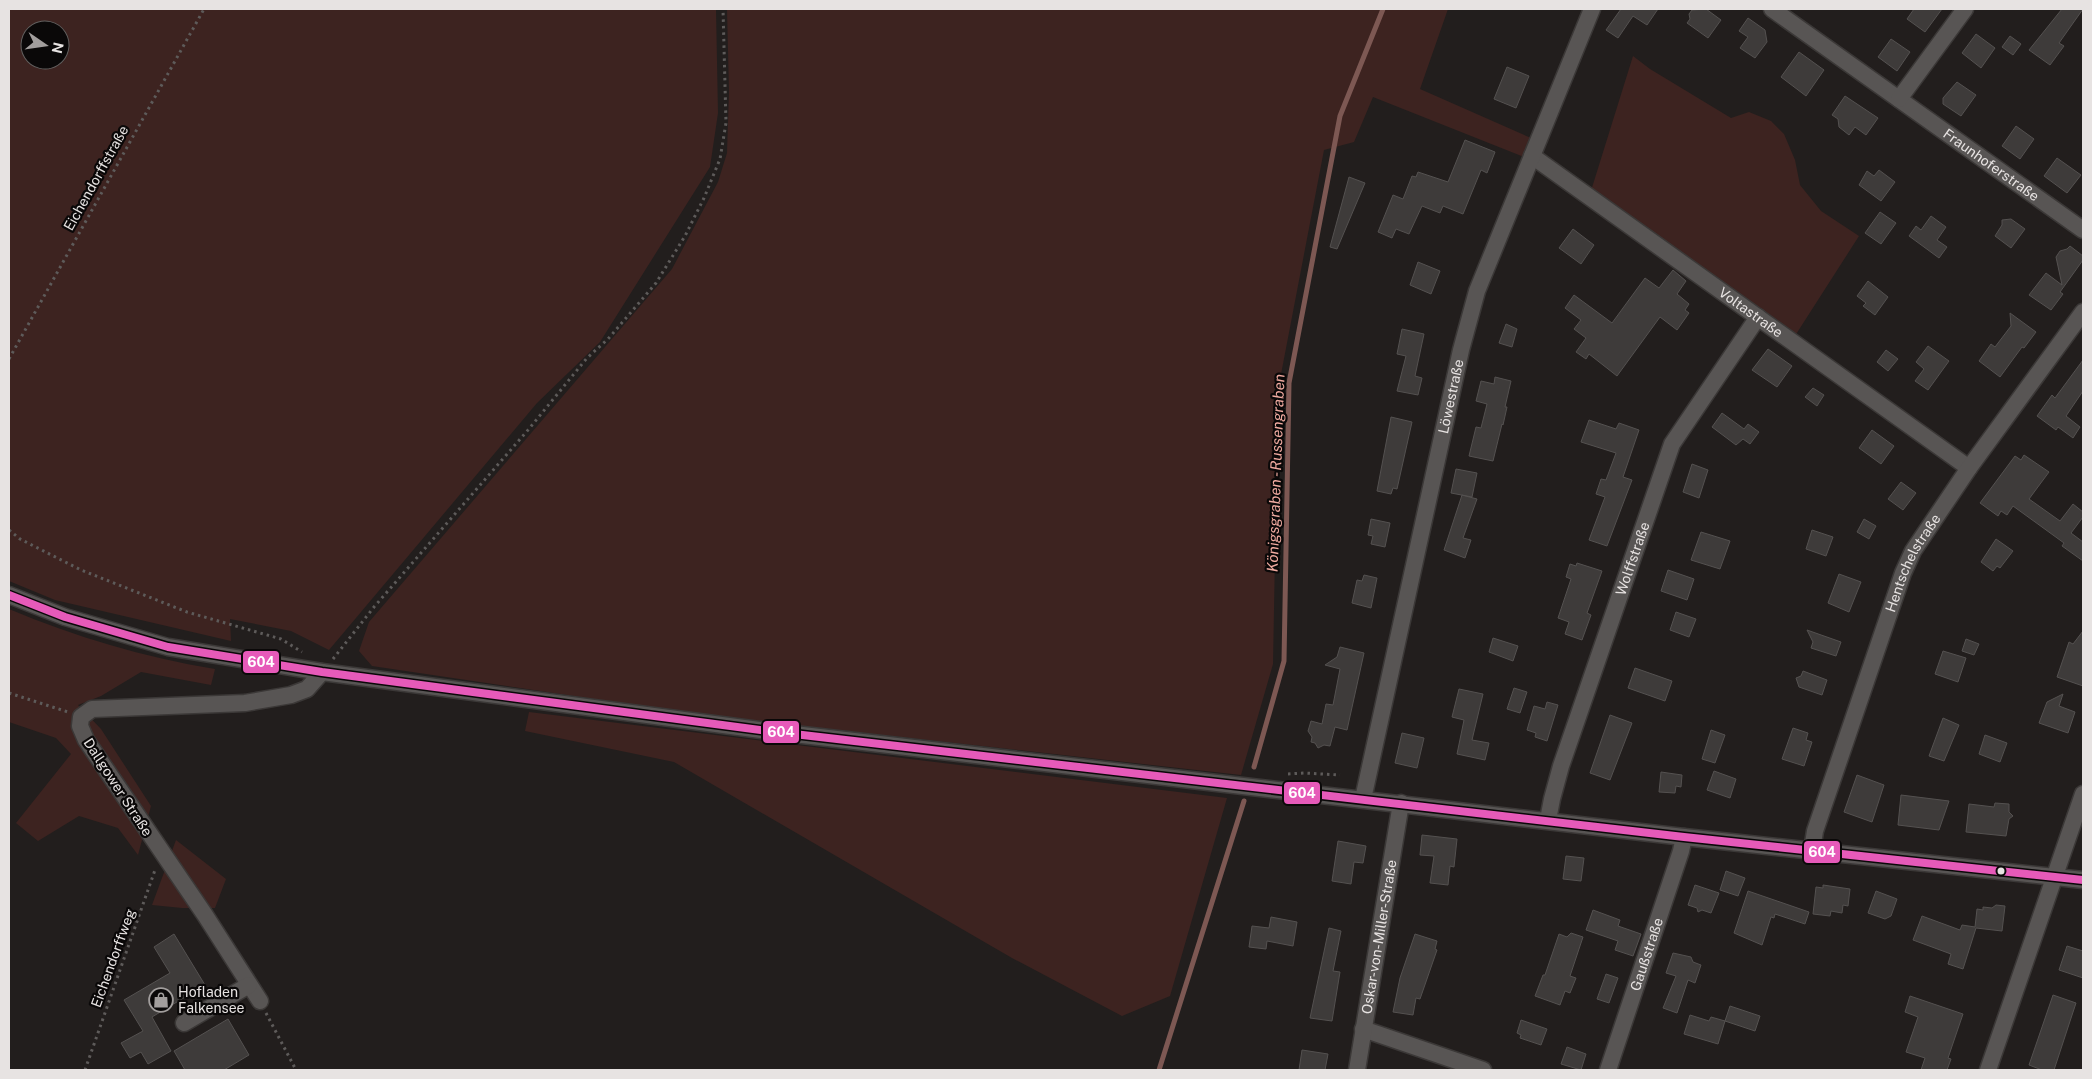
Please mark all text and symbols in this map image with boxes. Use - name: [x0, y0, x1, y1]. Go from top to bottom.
- north arrow: [20, 20, 70, 70]
- text: N: [49, 41, 67, 55]
- street label: Eichendorffstraße: [60, 123, 132, 233]
- street label: Fraunhoferstraße: [1940, 125, 2042, 204]
- street label: Voltastraße: [1716, 284, 1786, 341]
- street label: Löwestraße: [1435, 358, 1467, 435]
- water label: Königsgraben - Russengraben: [1264, 374, 1287, 572]
- street label: Hentschelstraße: [1882, 511, 1944, 614]
- street label: Wolffstraße: [1612, 520, 1653, 597]
- line badge: 604: [242, 650, 280, 674]
- text: 604: [247, 654, 275, 670]
- line badge: 604: [762, 720, 800, 744]
- text: 604: [767, 724, 795, 740]
- street label: Dallgower Straße: [80, 735, 156, 839]
- line badge: 604: [1283, 781, 1321, 805]
- text: 604: [1288, 785, 1316, 801]
- line badge: 604: [1803, 840, 1841, 864]
- text: 604: [1808, 844, 1836, 860]
- street label: Oskar-von-Miller-Straße: [1358, 858, 1400, 1015]
- unlabelled marker: [1996, 866, 2006, 876]
- street label: Eichendorffweg: [88, 906, 138, 1009]
- street label: Gaußstraße: [1627, 916, 1666, 993]
- place label: Hofladen Falkensee: [178, 984, 245, 1016]
- shop icon: Hofladen Falkensee: [148, 987, 174, 1013]

